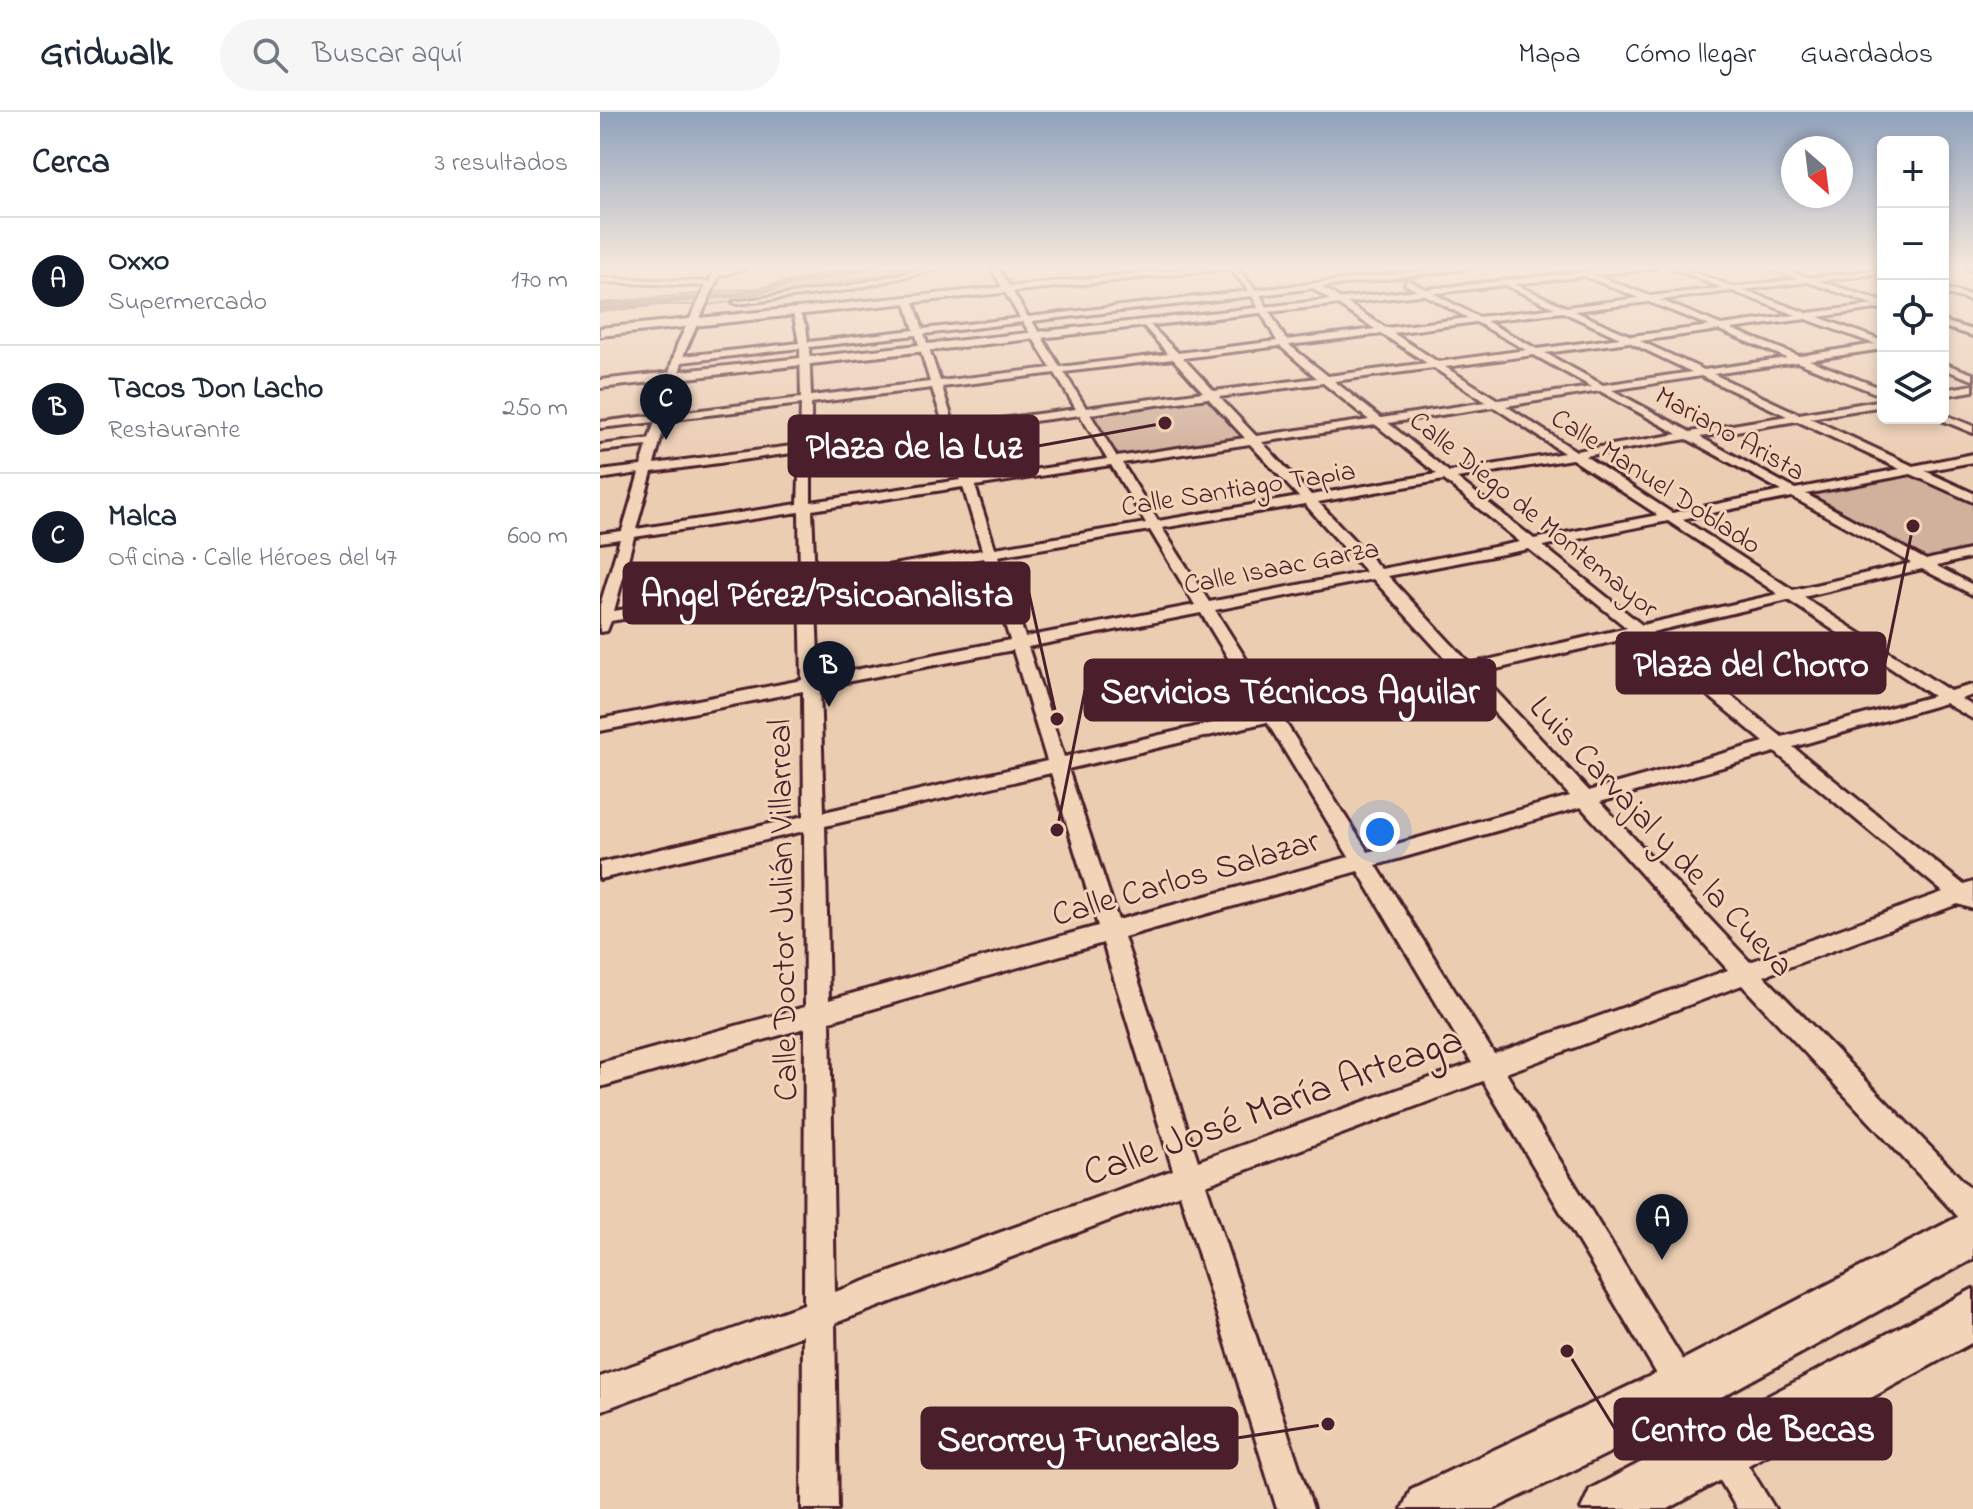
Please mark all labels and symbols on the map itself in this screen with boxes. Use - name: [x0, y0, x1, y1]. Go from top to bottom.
- north arrow: [1781, 136, 1853, 208]
- pin: C: [640, 374, 692, 440]
- street label: Mariano Arista: [1647, 377, 1812, 493]
- street label: Calle Manuel Doblado: [1542, 399, 1769, 567]
- street label: Calle Diego de Montemayor: [1399, 402, 1667, 630]
- callout: Plaza de la Luz: [789, 416, 1038, 476]
- text: Plaza de la Luz: [806, 423, 1023, 476]
- street label: Calle Santiago Tapia: [1118, 452, 1359, 529]
- street label: Calle Isaac Garza: [1180, 529, 1383, 607]
- callout: Angel Pérez/Psicoanalista: [624, 563, 1029, 623]
- text: Angel Pérez/Psicoanalista: [641, 571, 1013, 625]
- callout: Plaza del Chorro: [1617, 633, 1885, 693]
- pin: B: [803, 641, 855, 707]
- text: Plaza del Chorro: [1633, 641, 1869, 694]
- callout: Servicios Técnicos Aguilar: [1085, 660, 1495, 720]
- text: Servicios Técnicos Aguilar: [1101, 668, 1480, 722]
- street label: Luis Carvajal y de la Cueva: [1516, 685, 1804, 990]
- street label: Calle Doctor Julián Villarreal: [757, 718, 813, 1101]
- your location: [1360, 812, 1400, 852]
- street label: Calle Carlos Salazar: [1046, 818, 1326, 942]
- street label: Calle José María Arteaga: [1075, 1012, 1472, 1204]
- pin: A: [1636, 1194, 1688, 1260]
- callout: Centro de Becas: [1615, 1399, 1891, 1459]
- text: Centro de Becas: [1631, 1406, 1875, 1459]
- callout: Serorrey Funerales: [922, 1408, 1237, 1468]
- text: Serorrey Funerales: [938, 1416, 1220, 1469]

